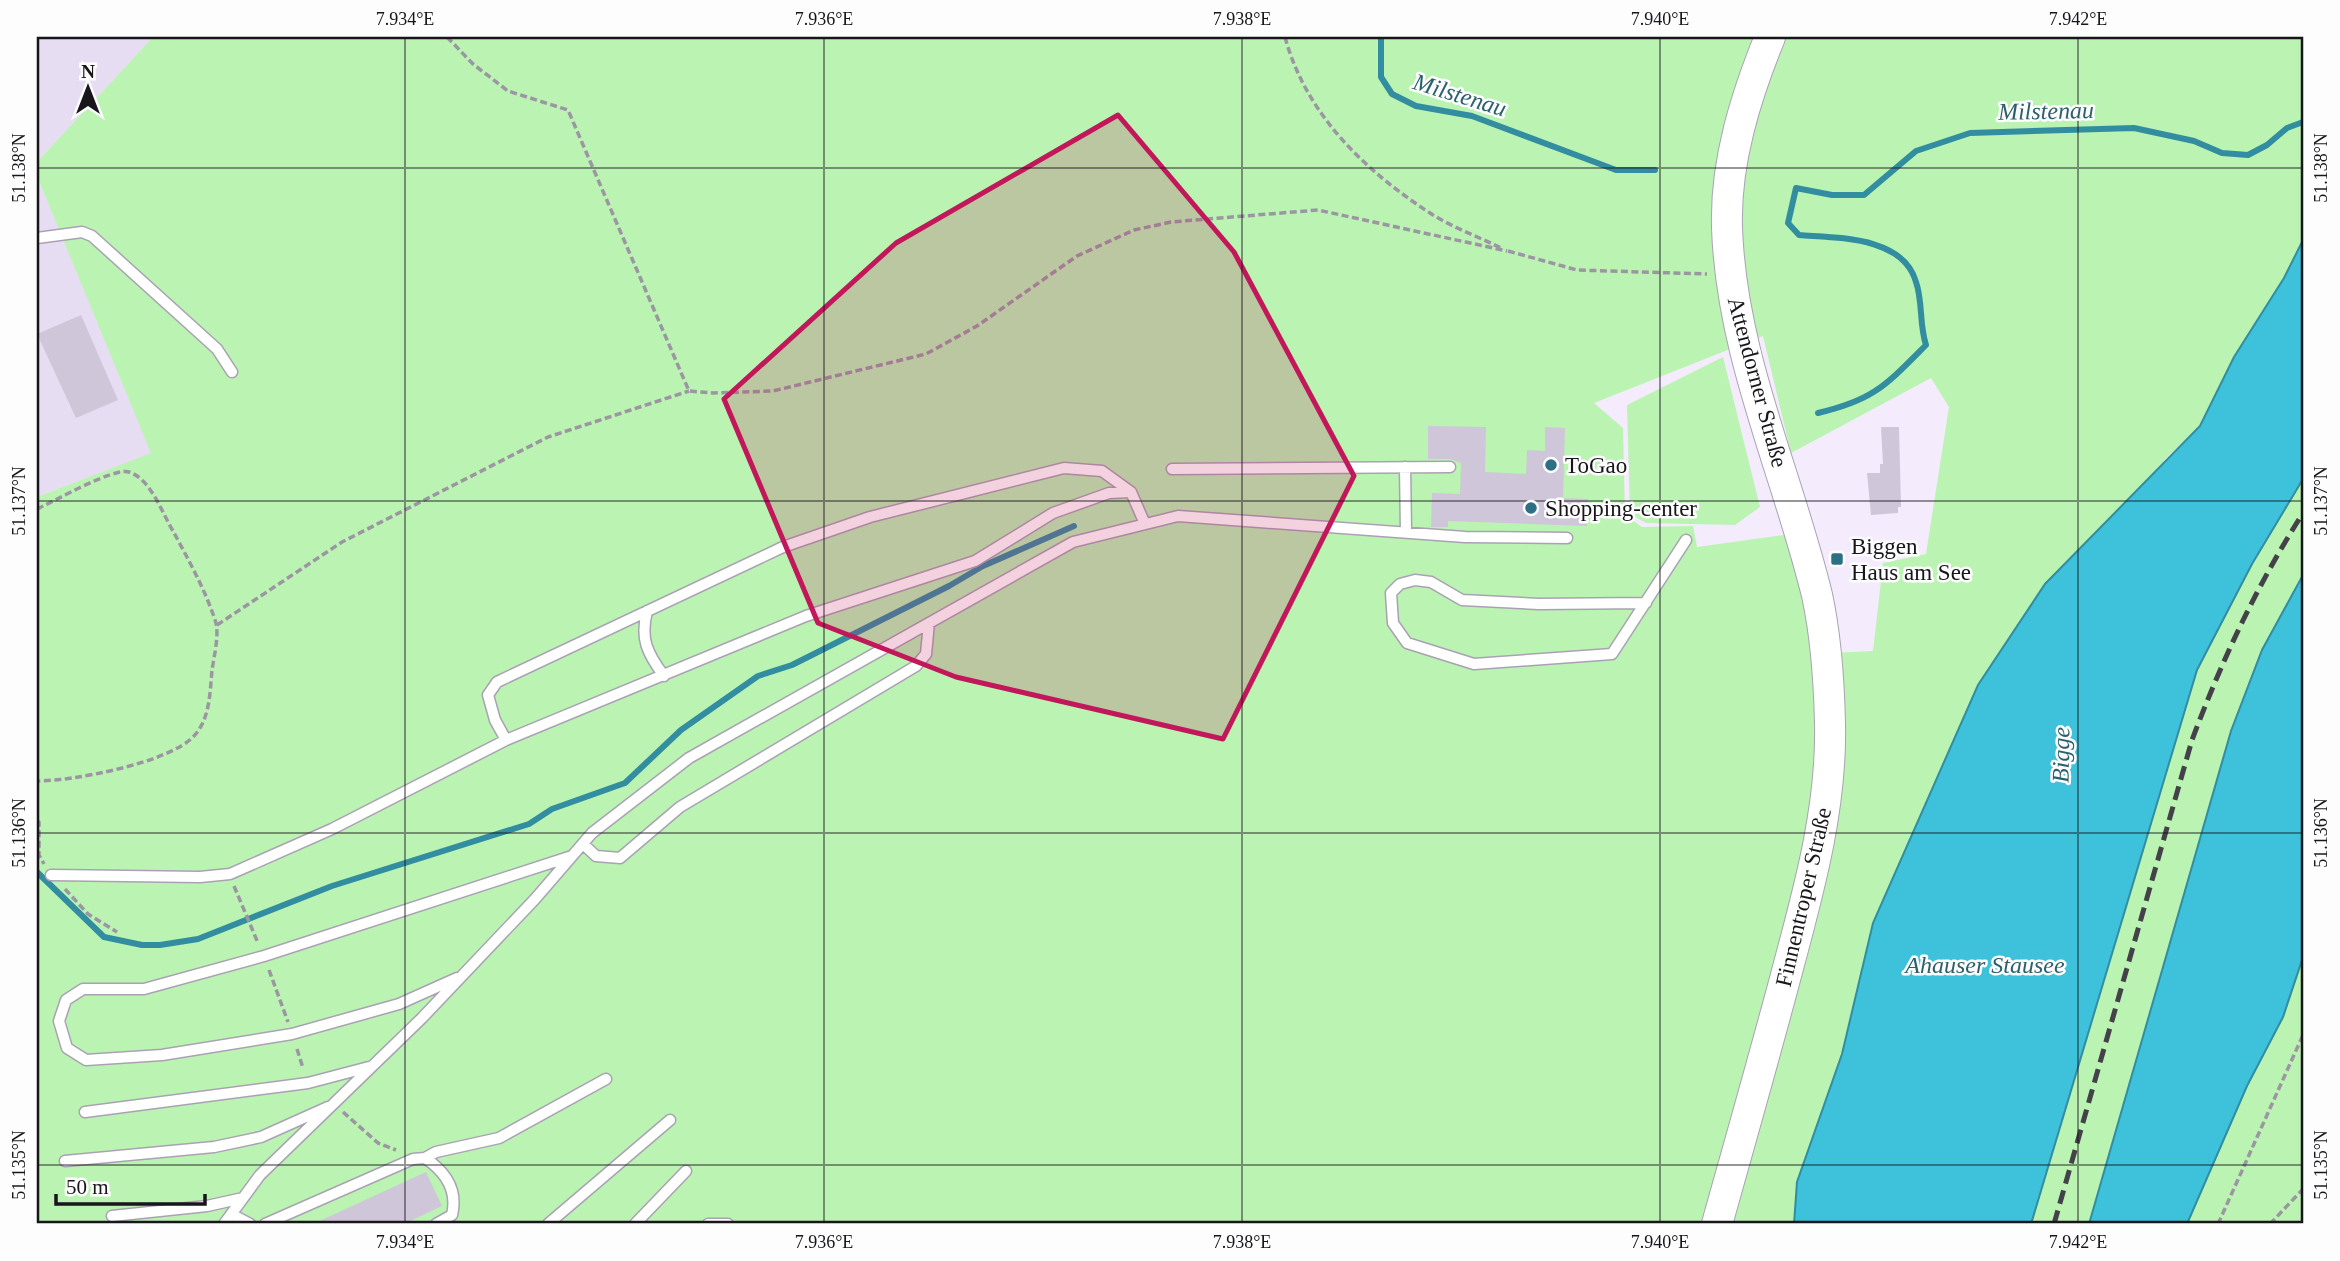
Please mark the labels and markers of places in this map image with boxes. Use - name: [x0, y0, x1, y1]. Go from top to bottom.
- place label: ToGao: [1565, 453, 1627, 478]
- marker: ToGao: [1543, 457, 1559, 473]
- place label: Shopping-center: [1545, 496, 1697, 521]
- marker: Shopping-center: [1523, 500, 1539, 516]
- place label: Biggen Haus am See: [1851, 534, 1971, 585]
- marker: Biggen Haus am See: [1829, 551, 1845, 567]

